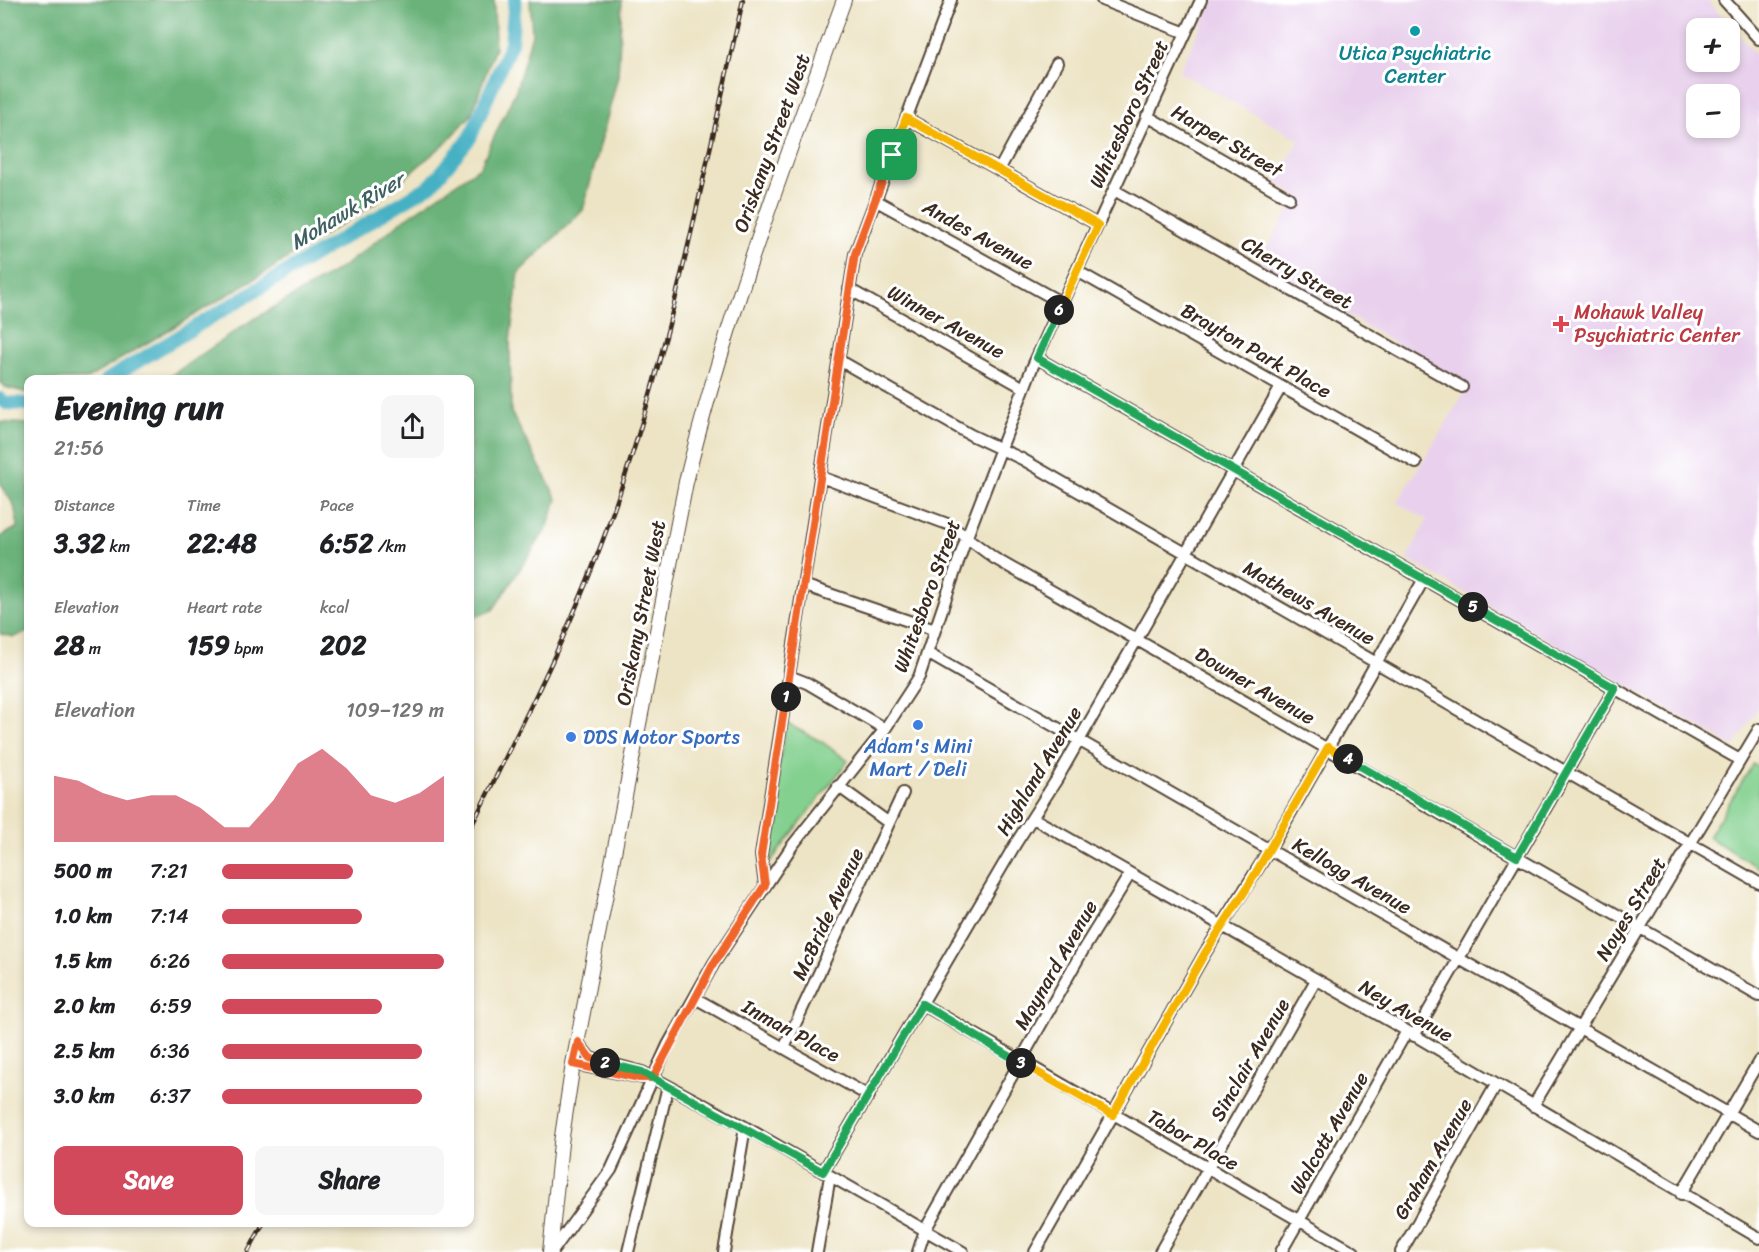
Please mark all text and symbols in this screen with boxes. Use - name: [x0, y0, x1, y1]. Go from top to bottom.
- map controls: [1686, 18, 1740, 138]
- button: +: [1686, 18, 1740, 72]
- marker: Utica Psychiatric Center: [1408, 24, 1422, 38]
- street label: Whitesboro Street: [1079, 34, 1179, 194]
- place label: Utica Psychiatric Center: [1339, 36, 1491, 94]
- street label: Oriskany Street West: [723, 48, 821, 237]
- button: −: [1686, 84, 1740, 138]
- street label: Harper Street: [1165, 95, 1290, 188]
- pin: [866, 129, 917, 180]
- icon: arrive: [875, 138, 908, 171]
- water label: Mohawk River: [282, 159, 415, 260]
- street label: Andes Avenue: [915, 190, 1040, 280]
- street label: Cherry Street: [1235, 227, 1360, 319]
- street label: Winner Avenue: [881, 275, 1011, 369]
- street label: Brayton Park Place: [1174, 293, 1338, 409]
- pin: 6: [1044, 295, 1074, 325]
- text: 6: [1054, 295, 1064, 324]
- place label: Mohawk Valley Psychiatric Center: [1574, 295, 1741, 353]
- marker: Mohawk Valley Psychiatric Center: [1552, 315, 1570, 333]
- text: Evening run: [54, 379, 224, 437]
- button: share: [381, 395, 444, 458]
- text: 21:56: [54, 431, 104, 466]
- text: Distance: [54, 491, 115, 520]
- text: Time: [187, 491, 221, 520]
- text: Pace: [320, 491, 354, 520]
- street label: Whitesboro Street: [883, 514, 971, 677]
- street label: Oriskany Street West: [606, 517, 676, 709]
- text: 3.32: [54, 520, 105, 566]
- text: 22:48: [187, 520, 257, 566]
- text: 6:52: [320, 520, 374, 566]
- text: km: [105, 532, 130, 561]
- text: /km: [374, 532, 406, 561]
- street label: Mathews Avenue: [1236, 551, 1382, 655]
- pin: 5: [1458, 592, 1488, 622]
- text: 5: [1468, 592, 1478, 621]
- text: Elevation: [54, 593, 119, 622]
- text: Heart rate: [187, 593, 262, 622]
- text: kcal: [320, 593, 349, 622]
- text: 28: [54, 622, 85, 668]
- text: 159: [187, 622, 230, 668]
- text: 202: [320, 622, 366, 668]
- text: m: [85, 634, 101, 663]
- text: bpm: [230, 634, 264, 663]
- street label: Downer Avenue: [1188, 637, 1322, 735]
- pin: 1: [771, 682, 801, 712]
- text: 1: [783, 682, 789, 711]
- text: Elevation: [54, 693, 135, 728]
- text: 109–129 m: [346, 693, 444, 728]
- street label: Highland Avenue: [986, 699, 1092, 843]
- marker: Adam's Mini Mart / Deli: [911, 718, 925, 732]
- place label: DDS Motor Sports: [583, 720, 741, 755]
- place label: Adam's Mini Mart / Deli: [863, 729, 973, 787]
- marker: DDS Motor Sports: [564, 730, 578, 744]
- pin: 4: [1333, 744, 1363, 774]
- text: 4: [1343, 744, 1353, 773]
- street label: Kellogg Avenue: [1286, 828, 1418, 924]
- street label: McBride Avenue: [782, 842, 874, 986]
- street label: Noyes Street: [1586, 850, 1676, 968]
- text: 500 m: [54, 854, 112, 889]
- text: 7:21: [150, 854, 188, 889]
- street label: Maynard Avenue: [1004, 893, 1108, 1037]
- text: 1.0 km: [54, 899, 112, 934]
- text: 7:14: [150, 899, 189, 934]
- text: 1.5 km: [54, 944, 112, 979]
- text: 6:26: [150, 944, 190, 979]
- street label: Ney Avenue: [1352, 970, 1460, 1052]
- text: 2.0 km: [54, 989, 115, 1024]
- text: 6:59: [150, 989, 192, 1024]
- street label: Inman Place: [735, 989, 847, 1073]
- street label: Sinclair Avenue: [1200, 991, 1300, 1128]
- text: 2.5 km: [54, 1034, 115, 1069]
- text: 6:36: [150, 1034, 190, 1069]
- pin: 2: [590, 1048, 620, 1078]
- text: 2: [600, 1048, 610, 1077]
- pin: 3: [1006, 1048, 1036, 1078]
- text: 3: [1017, 1048, 1025, 1077]
- street label: Walcott Avenue: [1280, 1065, 1378, 1201]
- text: 3.0 km: [54, 1079, 115, 1114]
- text: 6:37: [150, 1079, 190, 1114]
- street label: Graham Avenue: [1384, 1092, 1482, 1226]
- street label: Tabor Place: [1140, 1099, 1246, 1181]
- button: Save: [54, 1146, 243, 1215]
- button: Share: [255, 1146, 444, 1215]

